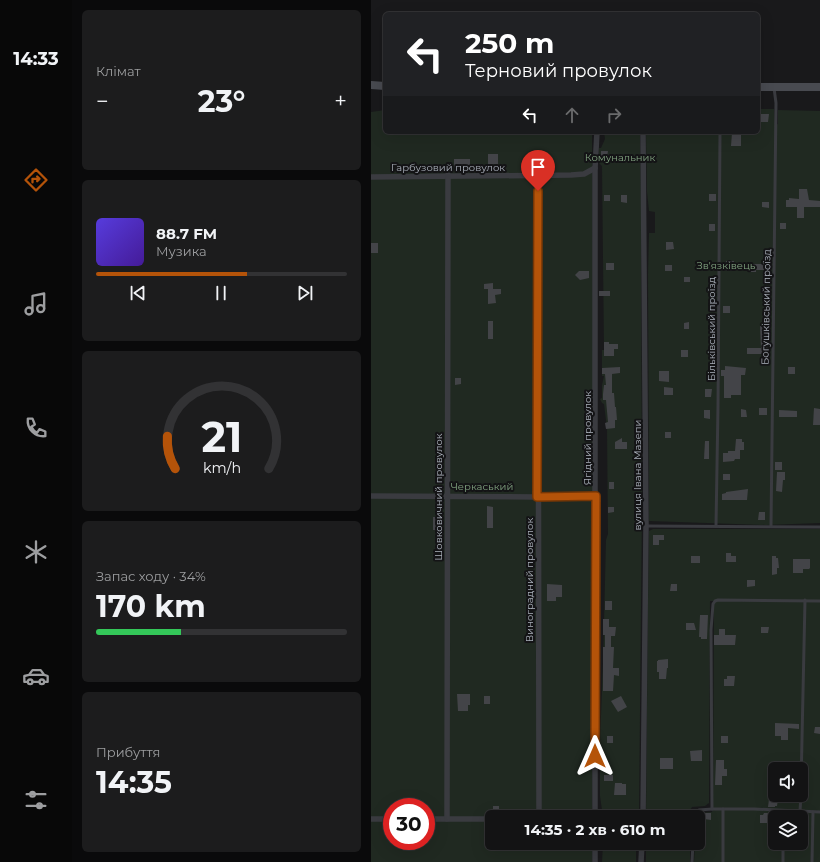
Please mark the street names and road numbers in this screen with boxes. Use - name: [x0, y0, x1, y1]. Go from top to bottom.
- street label: Гарбузовий провулок: [391, 161, 505, 174]
- street label: Богушківський проїзд: [758, 249, 774, 365]
- street label: Більківський проїзд: [705, 276, 718, 381]
- street label: Ягідний провулок: [581, 391, 594, 485]
- street label: вулиця Івана Мазепи: [631, 420, 644, 530]
- street label: Шовковичний провулок: [432, 433, 445, 561]
- street label: Виноградний провулок: [523, 518, 536, 642]

